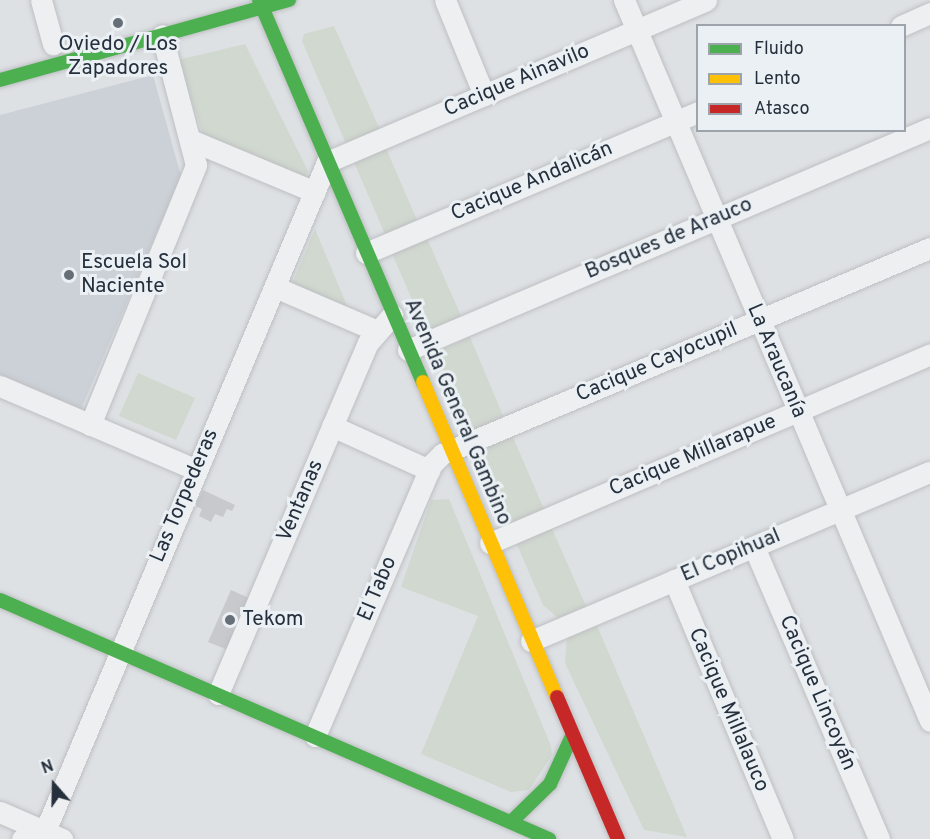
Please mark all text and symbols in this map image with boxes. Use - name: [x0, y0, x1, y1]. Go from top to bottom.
- marker: Oviedo / Los Zapadores: [111, 16, 125, 30]
- legend: [696, 24, 906, 132]
- place label: Oviedo / Los Zapadores: [58, 32, 178, 82]
- text: Fluido: [754, 38, 804, 61]
- street label: Cacique Ainavilo: [440, 39, 594, 123]
- text: Lento: [754, 68, 800, 91]
- text: Atasco: [754, 98, 810, 121]
- street label: Cacique Andalicán: [447, 136, 617, 228]
- street label: Bosques de Arauco: [581, 192, 757, 286]
- place label: Escuela Sol Naciente: [81, 250, 187, 300]
- marker: Escuela Sol Naciente: [62, 268, 76, 282]
- street label: Avenida General Gambino: [398, 295, 516, 529]
- street label: La Araucanía: [741, 300, 811, 422]
- street label: Cacique Cayocupil: [572, 318, 742, 408]
- street label: Cacique Millarapue: [606, 409, 780, 503]
- street label: Las Torpederas: [145, 425, 225, 567]
- street label: Ventanas: [272, 456, 330, 546]
- street label: El Copihual: [677, 524, 785, 588]
- street label: El Tabo: [353, 552, 403, 626]
- place label: Tekom: [242, 607, 304, 633]
- street label: Cacique Lincoyán: [773, 612, 861, 774]
- marker: Tekom: [223, 613, 237, 627]
- street label: Cacique Millalauco: [682, 624, 774, 796]
- north arrow: [24, 755, 84, 815]
- text: N: [39, 757, 57, 779]

